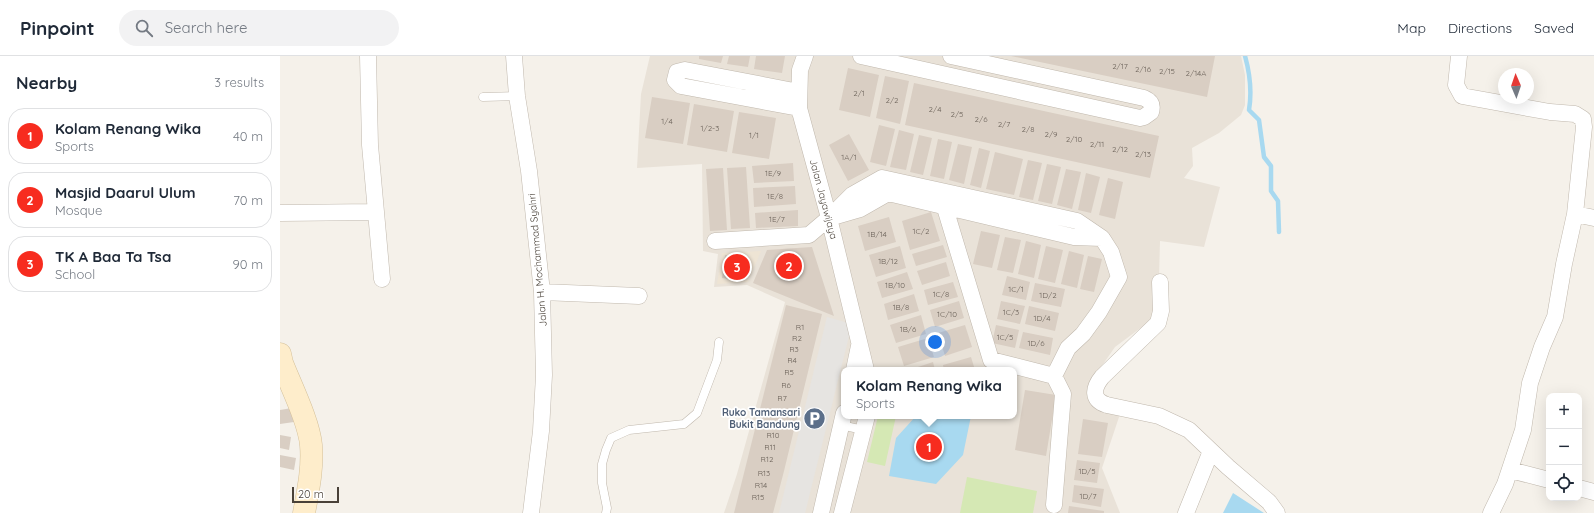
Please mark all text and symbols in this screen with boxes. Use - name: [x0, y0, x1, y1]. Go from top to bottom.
- search box: [119, 10, 399, 46]
- text: Pinpoint: [20, 16, 95, 40]
- icon: search: [133, 17, 155, 39]
- text: Search here: [165, 18, 247, 37]
- text: Map: [1397, 19, 1426, 37]
- text: Directions: [1448, 19, 1512, 37]
- text: Saved: [1534, 19, 1574, 37]
- house number: 2/17: [1112, 61, 1128, 71]
- house number: 2/16: [1135, 64, 1152, 74]
- house number: 2/15: [1159, 66, 1175, 76]
- house number: 2/14A: [1186, 68, 1206, 78]
- north arrow: [1498, 68, 1534, 104]
- text: Nearby: [16, 72, 77, 93]
- text: 3 results: [214, 74, 264, 90]
- house number: 2/1: [853, 88, 865, 98]
- house number: 2/2: [885, 95, 899, 105]
- house number: 2/4: [929, 104, 941, 114]
- house number: 2/5: [951, 109, 963, 119]
- house number: 2/6: [975, 114, 988, 124]
- house number: 1/4: [661, 116, 673, 126]
- text: Kolam Renang Wika: [55, 119, 201, 138]
- house number: 2/7: [998, 119, 1010, 129]
- house number: 1/2-3: [701, 123, 719, 133]
- house number: 2/8: [1022, 124, 1034, 134]
- text: 1: [27, 128, 33, 144]
- text: 40 m: [233, 128, 263, 144]
- house number: 2/9: [1044, 129, 1058, 139]
- house number: 1/1: [749, 130, 759, 140]
- house number: 2/10: [1066, 134, 1082, 144]
- text: Sports: [55, 138, 94, 154]
- house number: 2/11: [1090, 139, 1104, 149]
- house number: 2/12: [1112, 144, 1129, 154]
- house number: 2/13: [1135, 149, 1151, 159]
- house number: 1A/1: [841, 152, 857, 162]
- street label: Jalan Jayawijaya: [807, 158, 840, 241]
- house number: 1E/9: [765, 168, 782, 178]
- text: Masjid Daarul Ulum: [55, 183, 196, 202]
- house number: 1E/8: [767, 191, 783, 201]
- text: 2: [26, 192, 34, 208]
- text: 70 m: [233, 192, 263, 208]
- street label: Jalan H. Mochammad Syahri: [525, 193, 550, 327]
- text: Mosque: [55, 202, 102, 218]
- house number: 1E/7: [769, 214, 785, 224]
- house number: 1C/2: [913, 226, 930, 236]
- house number: 1B/14: [867, 229, 887, 239]
- text: TK A Baa Ta Tsa: [55, 247, 171, 266]
- pin: 2: [776, 251, 802, 281]
- pin: 3: [724, 252, 750, 282]
- text: 3: [27, 256, 33, 272]
- text: 90 m: [233, 256, 263, 272]
- house number: 1B/12: [878, 256, 898, 266]
- text: School: [55, 266, 95, 282]
- house number: 1B/10: [885, 280, 905, 290]
- house number: 1C/1: [1008, 284, 1024, 294]
- house number: 1C/8: [933, 289, 949, 299]
- house number: 1D/2: [1039, 290, 1057, 300]
- house number: 1B/8: [893, 302, 909, 312]
- house number: 1C/3: [1003, 307, 1019, 317]
- house number: 1C/10: [937, 309, 957, 319]
- house number: 1D/4: [1033, 313, 1051, 323]
- house number: R1: [796, 322, 804, 332]
- house number: 1B/6: [900, 324, 917, 334]
- your location: [925, 332, 945, 352]
- house number: 1C/5: [997, 332, 1013, 342]
- house number: R2: [792, 333, 802, 343]
- house number: 1D/6: [1027, 338, 1045, 348]
- house number: R3: [789, 344, 799, 354]
- house number: R4: [787, 355, 797, 365]
- house number: R5: [784, 367, 794, 377]
- popup: [841, 367, 1017, 419]
- text: Kolam Renang Wika: [856, 376, 1002, 395]
- house number: R6: [781, 380, 792, 390]
- house number: R7: [777, 393, 787, 403]
- map controls: [1546, 393, 1582, 501]
- button: +: [1546, 393, 1582, 429]
- text: Sports: [856, 395, 895, 411]
- parking icon: Ruko Tamansari Bukit Bandung: [802, 405, 828, 431]
- place label: Ruko Tamansari Bukit Bandung: [722, 406, 800, 431]
- button: −: [1546, 429, 1582, 465]
- house number: R10: [766, 430, 780, 440]
- pin: 1: [916, 432, 942, 462]
- house number: R11: [764, 442, 776, 452]
- house number: R12: [761, 454, 774, 464]
- button: locate: [1546, 465, 1582, 501]
- house number: 1D/5: [1078, 466, 1096, 476]
- house number: R13: [758, 468, 770, 478]
- house number: R14: [755, 480, 767, 490]
- scale bar: [292, 485, 339, 504]
- text: 20 m: [298, 487, 324, 501]
- house number: 1D/7: [1080, 491, 1097, 501]
- house number: R15: [752, 492, 764, 502]

